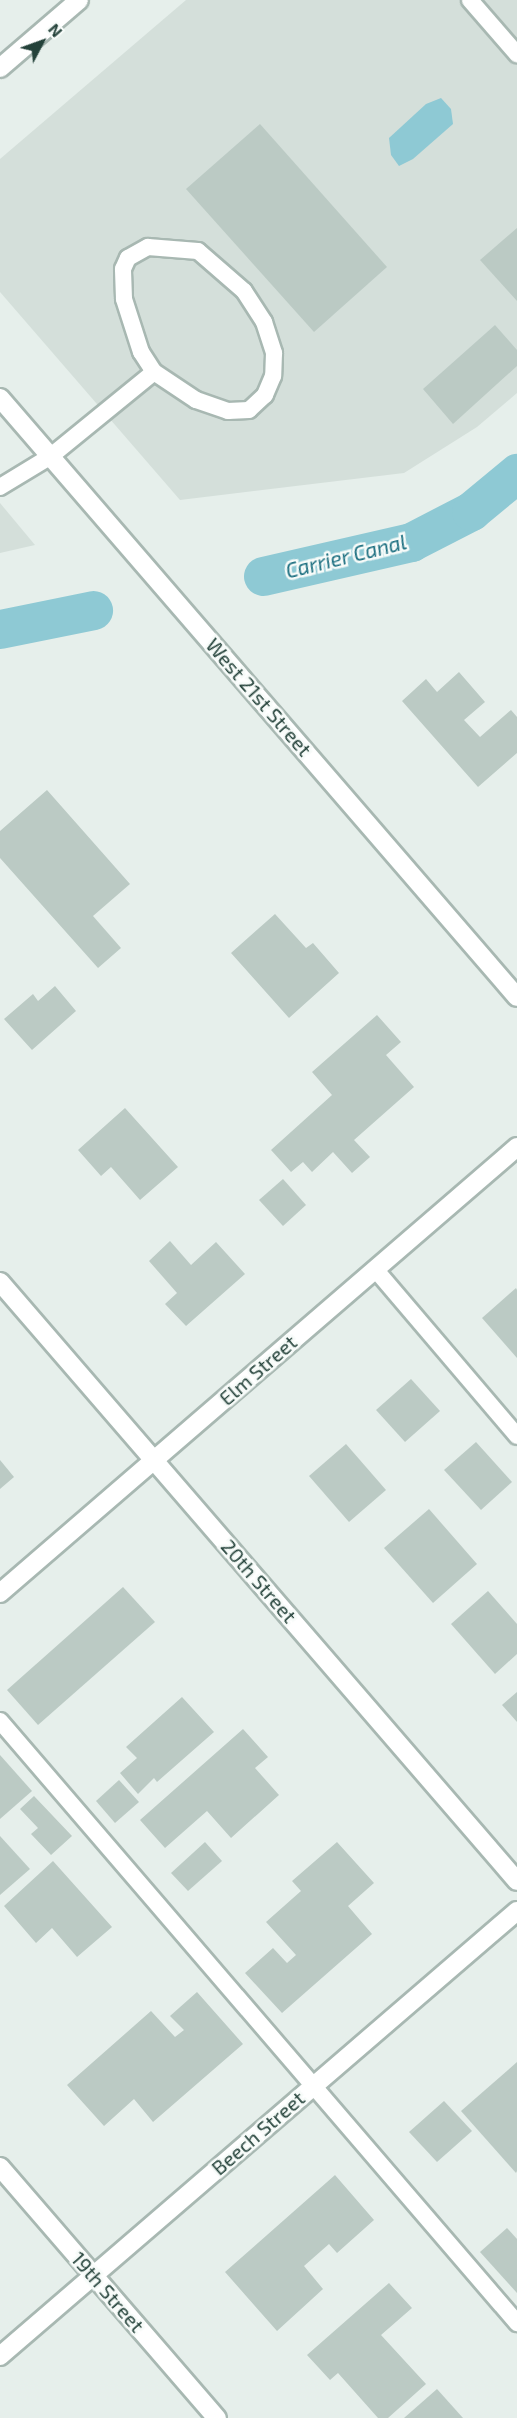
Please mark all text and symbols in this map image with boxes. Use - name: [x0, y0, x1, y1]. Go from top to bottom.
- north arrow: [12, 12, 72, 72]
- text: N: [45, 19, 67, 40]
- water label: Carrier Canal: [283, 529, 409, 583]
- street label: West 21st Street: [201, 633, 317, 761]
- street label: Elm Street: [214, 1330, 302, 1410]
- street label: 20th Street: [216, 1534, 302, 1628]
- street label: Beech Street: [207, 2086, 309, 2180]
- street label: 19th Street: [67, 2247, 149, 2337]

